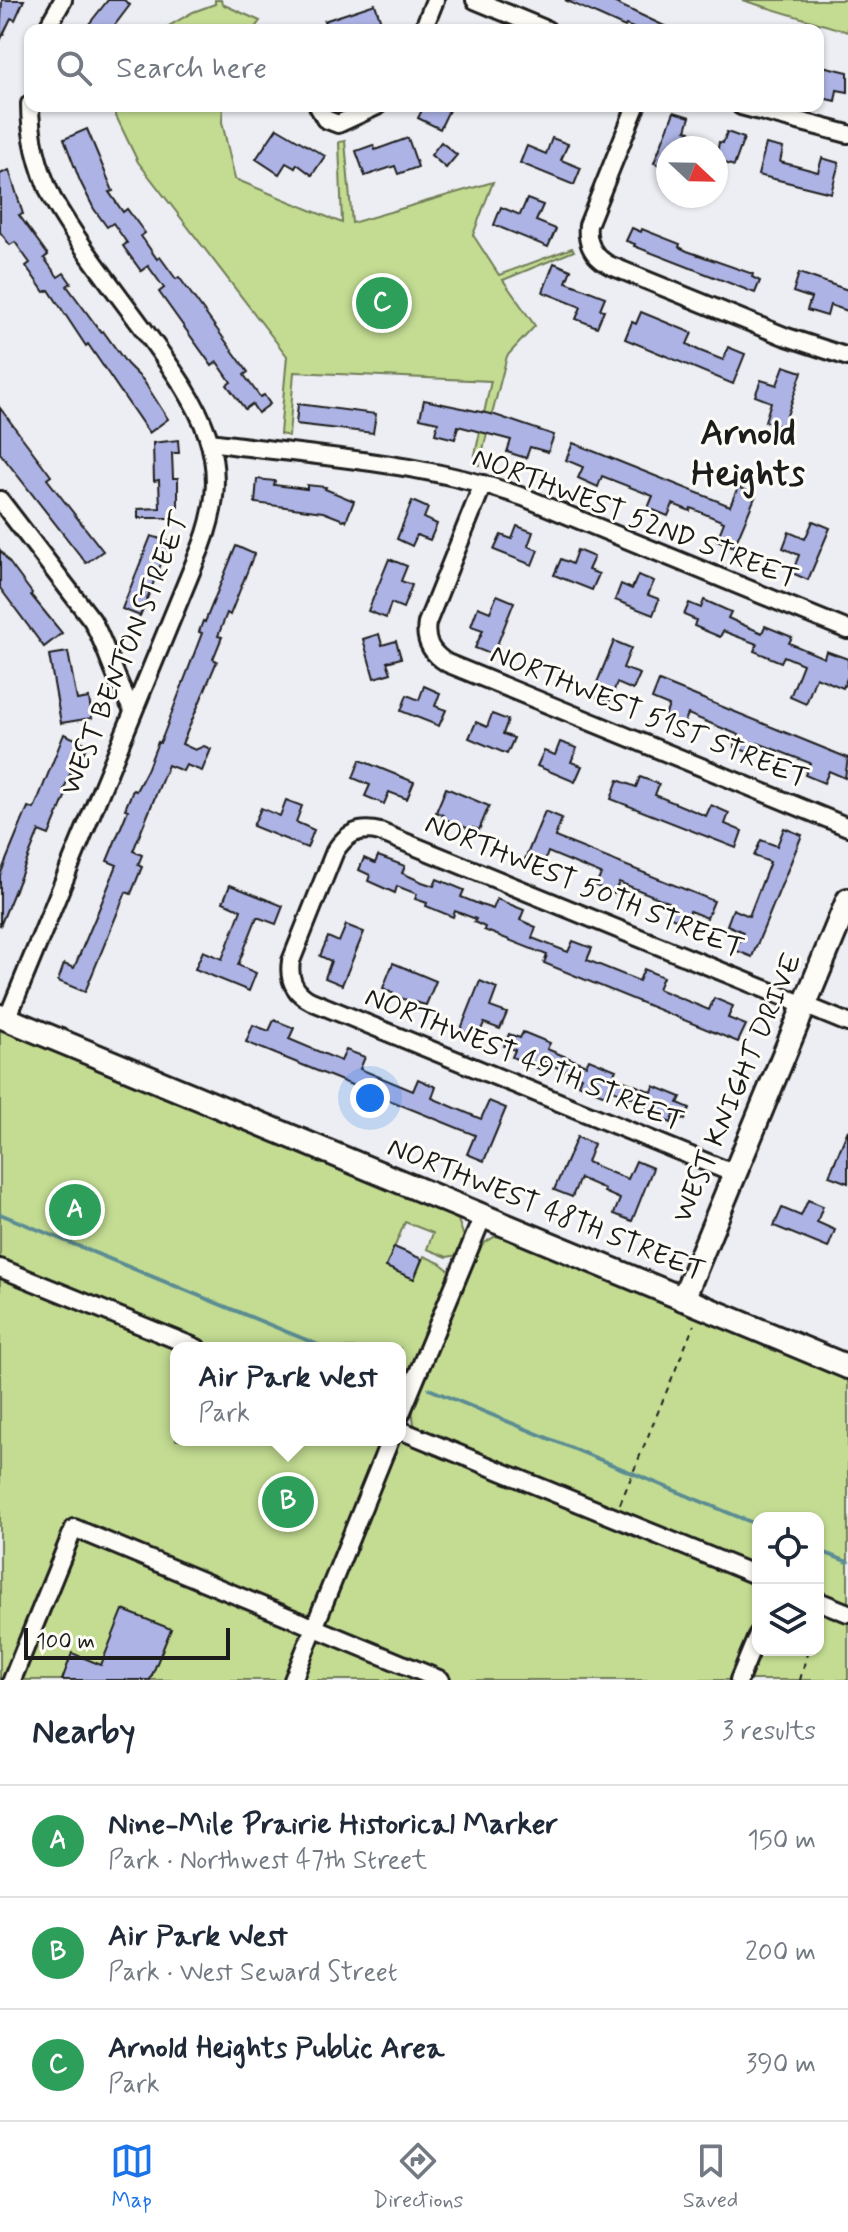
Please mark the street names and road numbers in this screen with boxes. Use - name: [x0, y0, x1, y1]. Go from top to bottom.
- street label: NORTHWEST 52ND STREET: [467, 440, 803, 598]
- street label: WEST BENTON STREET: [52, 506, 200, 801]
- street label: NORTHWEST 51ST STREET: [484, 636, 814, 798]
- street label: NORTHWEST 50TH STREET: [419, 806, 749, 968]
- street label: WEST KNIGHT DRIVE: [664, 948, 812, 1228]
- street label: NORTHWEST 49TH STREET: [359, 979, 689, 1141]
- street label: NORTHWEST 48TH STREET: [382, 1129, 710, 1291]

